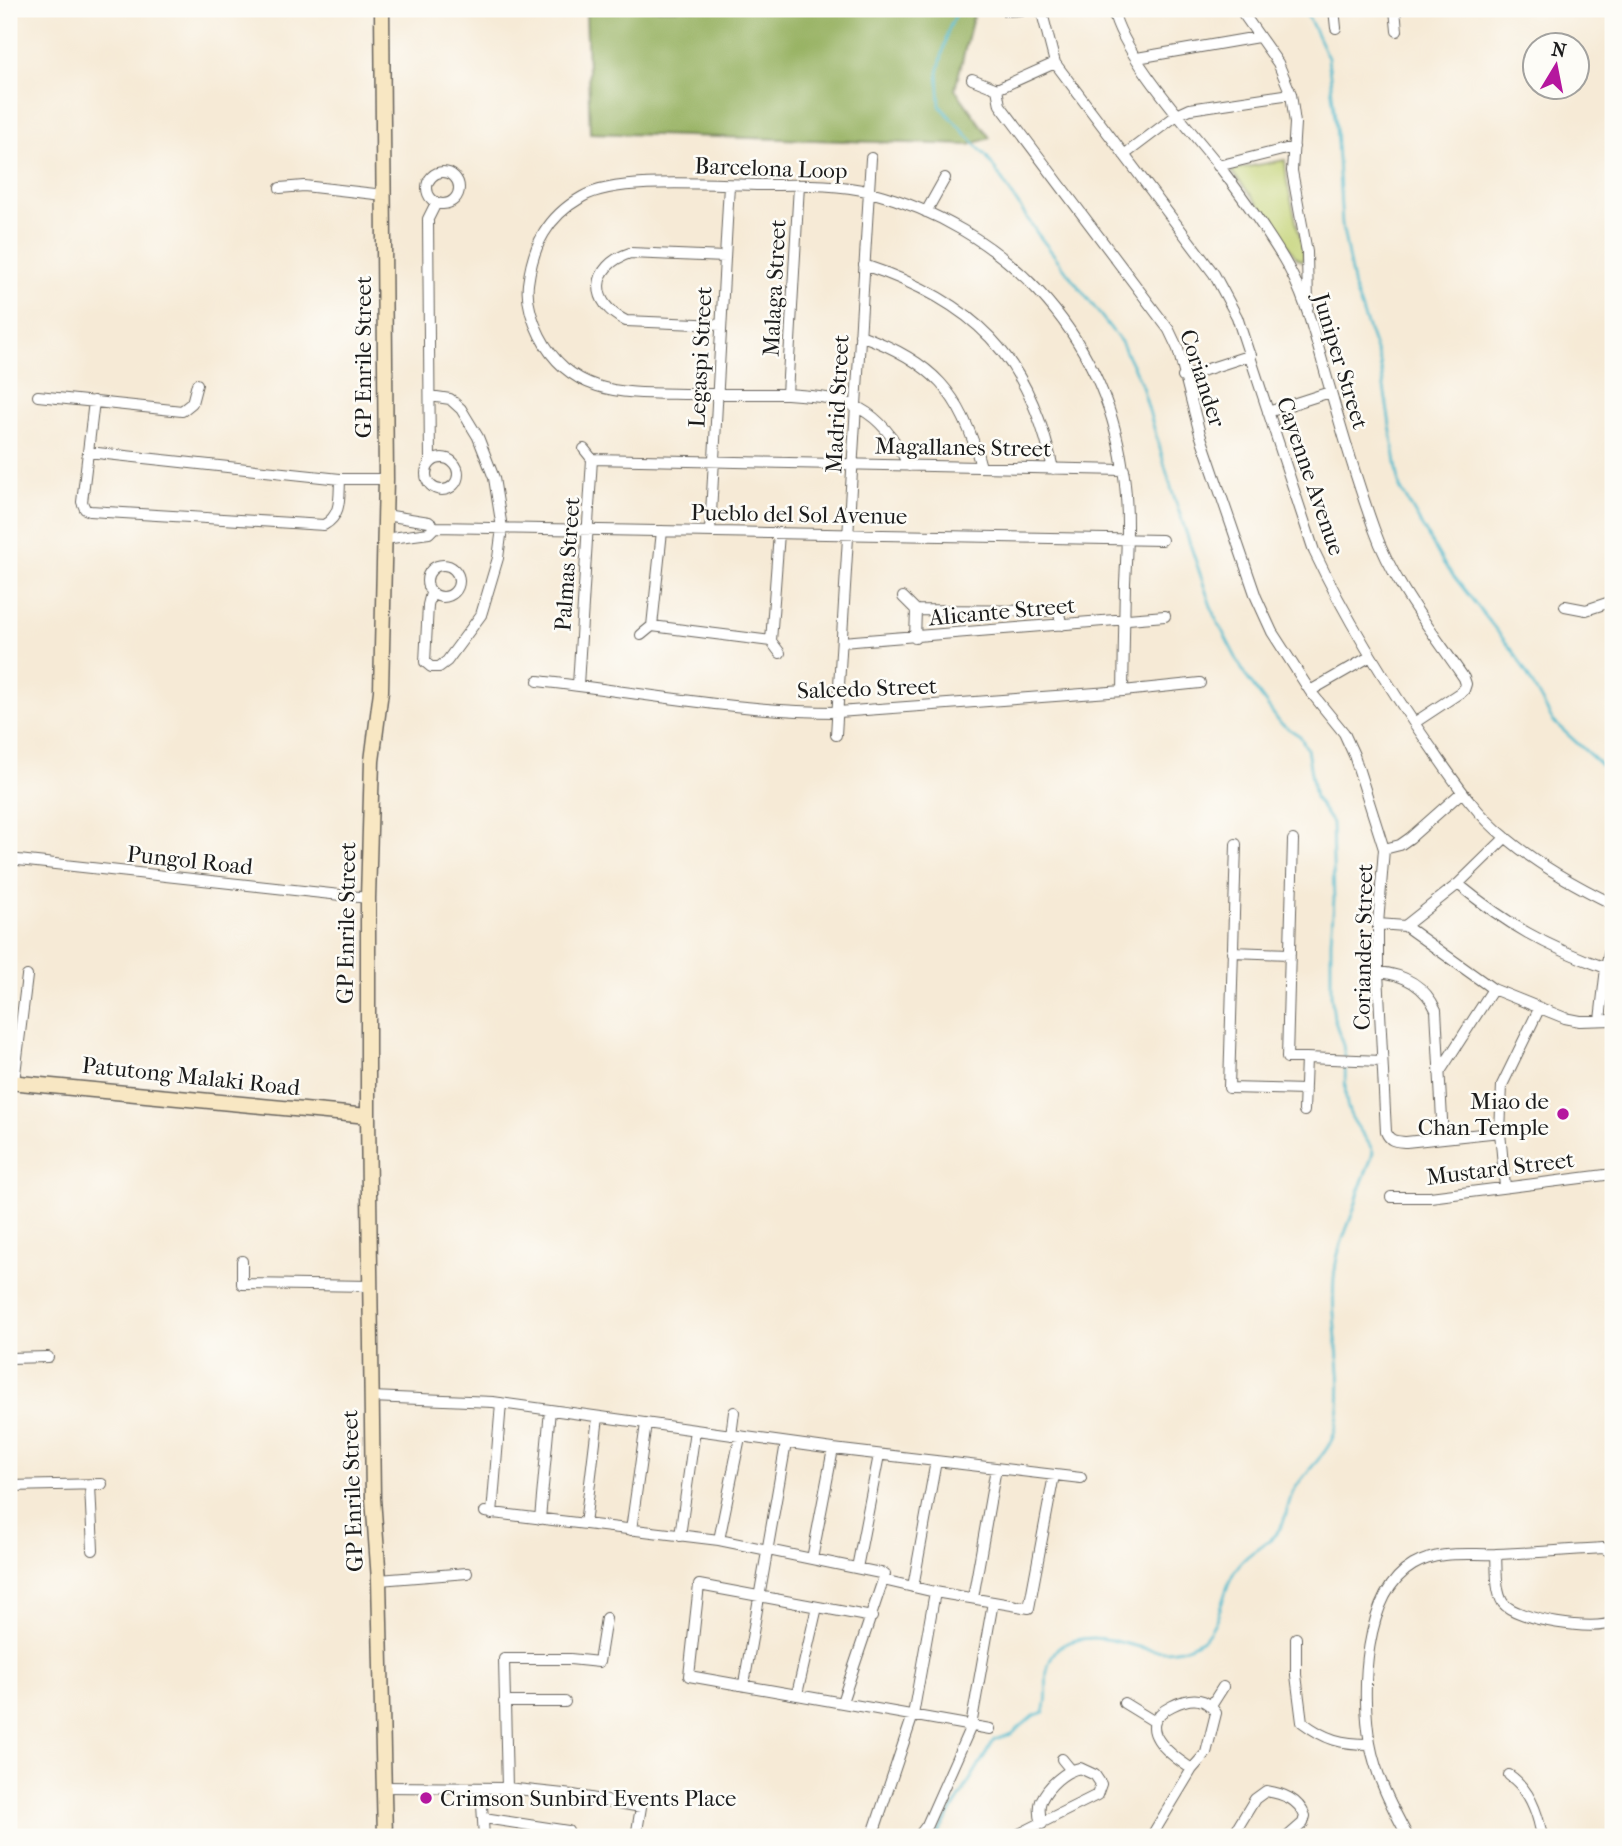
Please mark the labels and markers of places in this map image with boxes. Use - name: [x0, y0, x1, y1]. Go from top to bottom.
- place label: Miao de Chan Temple: [1418, 1088, 1549, 1141]
- marker: Miao de Chan Temple: [1555, 1106, 1571, 1122]
- place label: Crimson Sunbird Events Place: [440, 1785, 736, 1812]
- marker: Crimson Sunbird Events Place: [418, 1790, 434, 1806]

